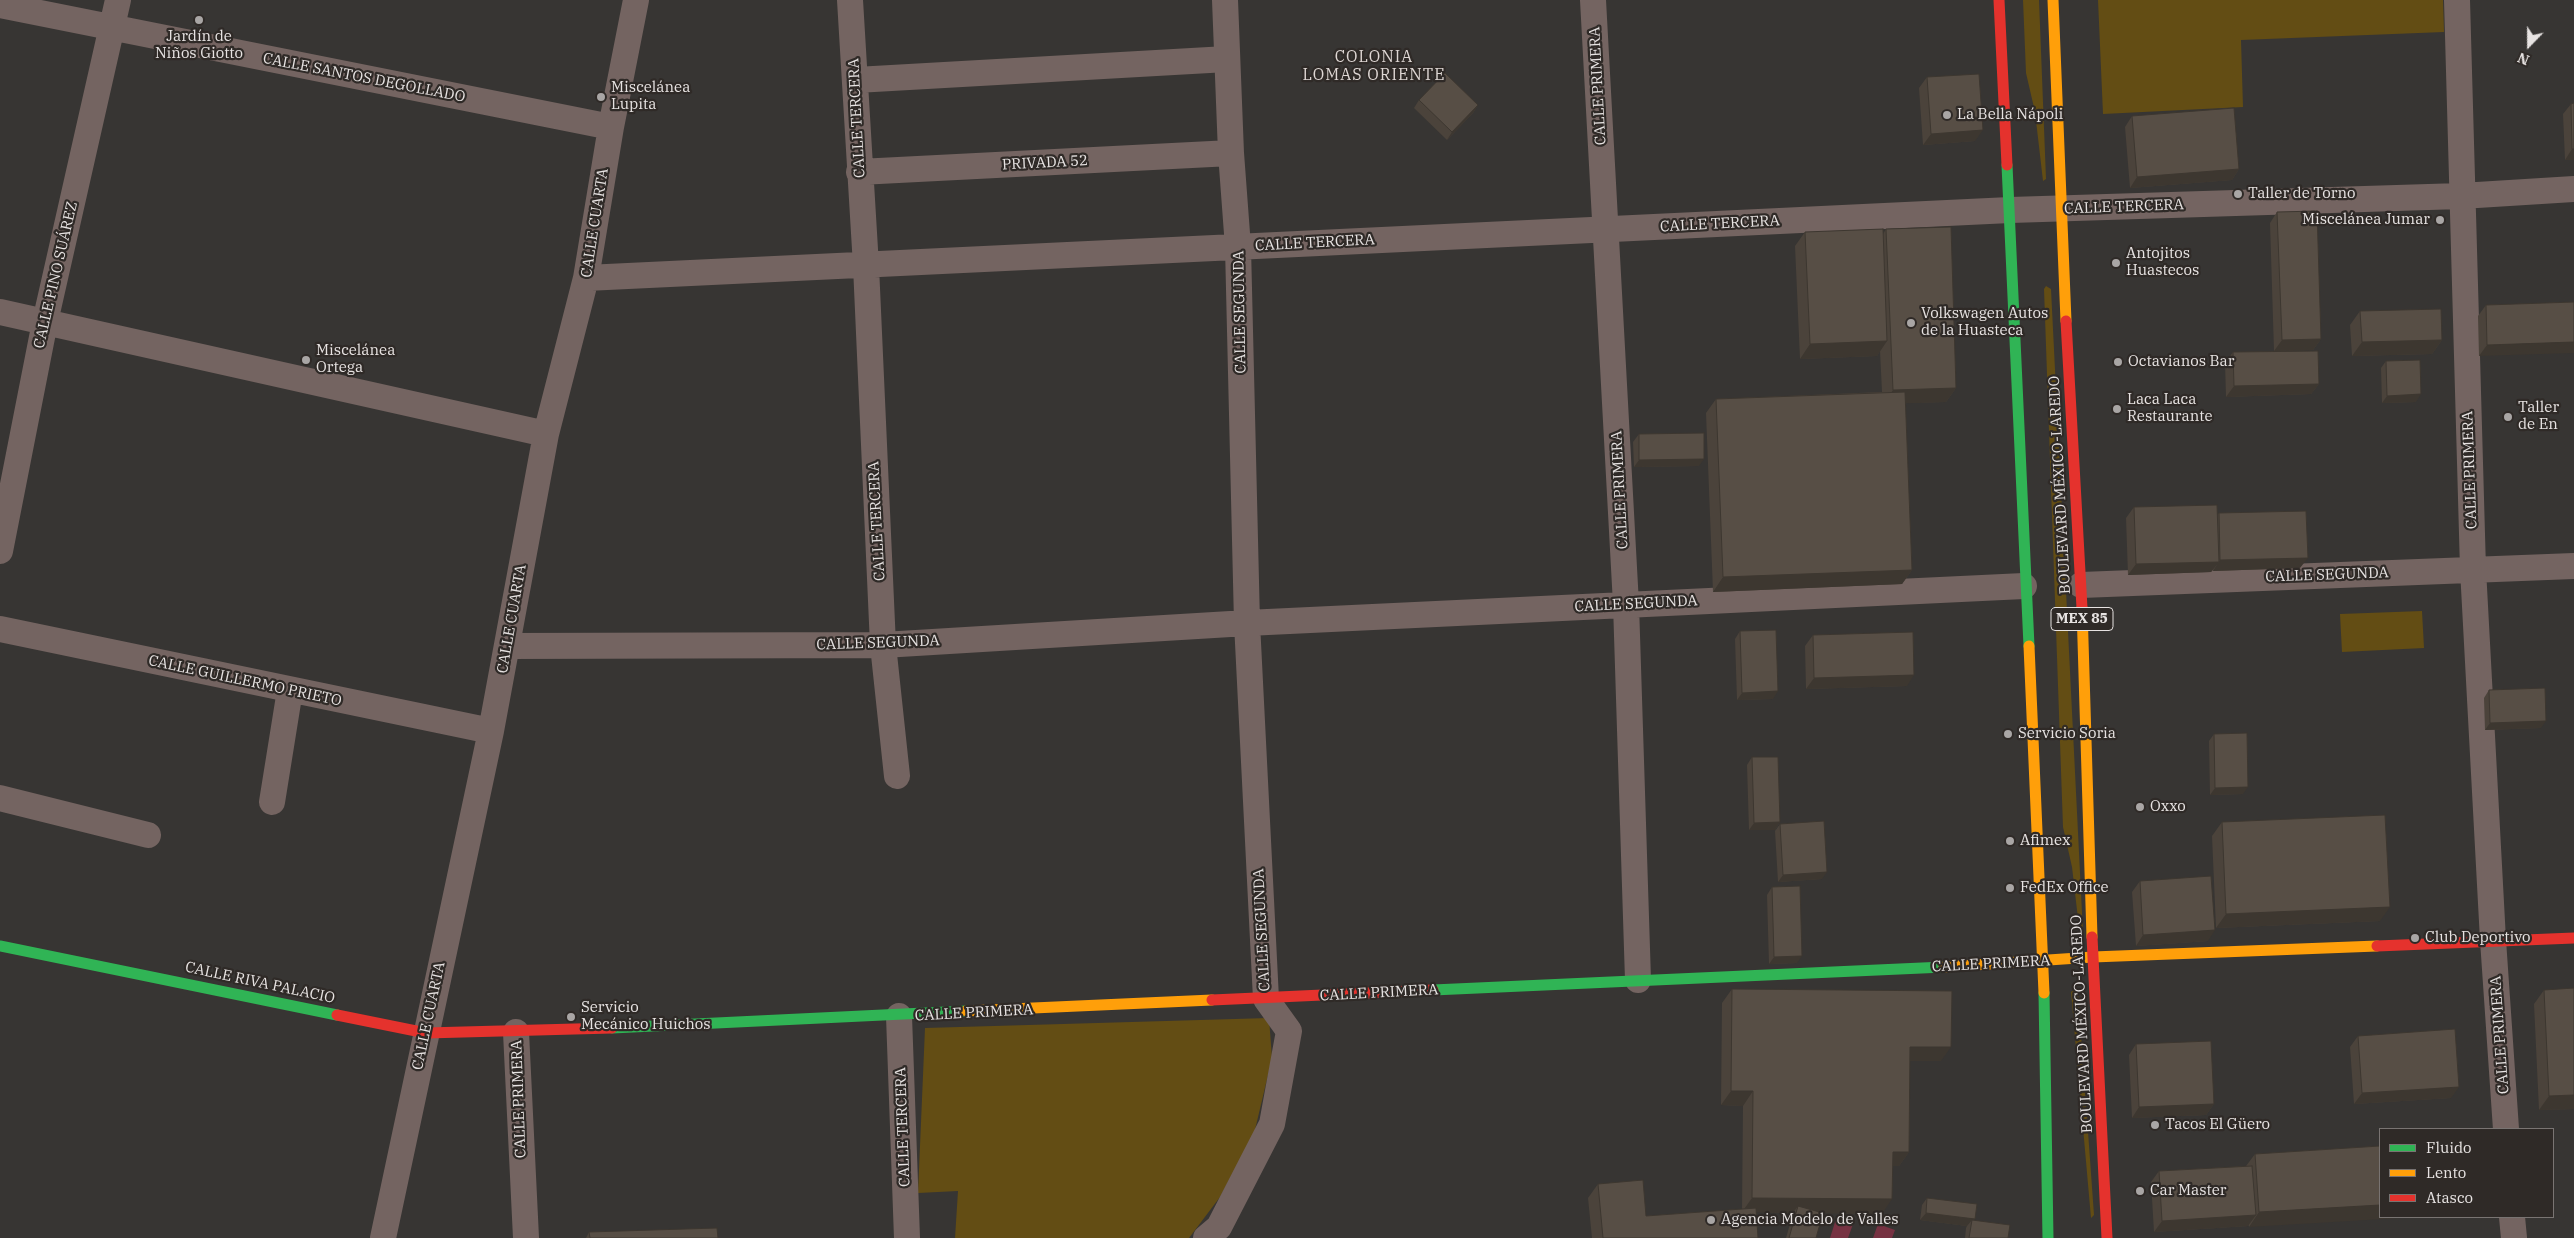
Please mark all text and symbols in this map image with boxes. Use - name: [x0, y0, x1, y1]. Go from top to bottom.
- marker: Jardín de Niños Giotto: [193, 14, 205, 26]
- north arrow: [2504, 20, 2554, 70]
- street label: CALLE PRIMERA: [1586, 26, 1610, 146]
- place label: Jardín de Niños Giotto: [155, 28, 243, 63]
- district label: COLONIA LOMAS ORIENTE: [1301, 47, 1447, 85]
- text: N: [2515, 48, 2532, 69]
- street label: CALLE SANTOS DEGOLLADO: [261, 50, 467, 106]
- street label: CALLE TERCERA: [845, 58, 869, 178]
- place label: Miscelánea Lupita: [611, 79, 690, 114]
- marker: Miscelánea Lupita: [595, 91, 607, 103]
- place label: La Bella Nápoli: [1957, 106, 2063, 124]
- marker: La Bella Nápoli: [1941, 109, 1953, 121]
- street label: PRIVADA 52: [1002, 152, 1088, 174]
- street label: CALLE CUARTA: [577, 167, 613, 279]
- place label: Taller de Torno: [2248, 185, 2355, 203]
- marker: Taller de Torno: [2232, 188, 2244, 200]
- street label: CALLE TERCERA: [2064, 196, 2184, 218]
- street label: CALLE PINO SUÁREZ: [30, 200, 82, 350]
- place label: Miscelánea Jumar: [2302, 211, 2430, 229]
- street label: CALLE TERCERA: [1660, 212, 1780, 236]
- marker: Miscelánea Jumar: [2434, 214, 2446, 226]
- street label: CALLE TERCERA: [1255, 231, 1375, 255]
- place label: Antojitos Huastecos: [2126, 245, 2199, 280]
- street label: CALLE SEGUNDA: [1230, 250, 1250, 374]
- marker: Antojitos Huastecos: [2110, 257, 2122, 269]
- place label: Volkswagen Autos de la Huasteca: [1921, 305, 2048, 340]
- marker: Volkswagen Autos de la Huasteca: [1905, 317, 1917, 329]
- place label: Miscelánea Ortega: [316, 342, 395, 377]
- place label: Octavianos Bar: [2128, 353, 2234, 371]
- marker: Miscelánea Ortega: [300, 354, 312, 366]
- marker: Octavianos Bar: [2112, 356, 2124, 368]
- street label: BOULEVARD MÉXICO-LAREDO: [2045, 375, 2075, 595]
- place label: Laca Laca Restaurante: [2127, 391, 2213, 426]
- place label: Taller de En: [2518, 399, 2559, 434]
- marker: Laca Laca Restaurante: [2111, 403, 2123, 415]
- street label: CALLE PRIMERA: [2459, 410, 2481, 530]
- marker: Taller de En: [2502, 411, 2514, 423]
- street label: CALLE PRIMERA: [1608, 430, 1632, 550]
- street label: CALLE TERCERA: [865, 461, 889, 581]
- street label: CALLE CUARTA: [494, 563, 530, 675]
- street label: CALLE SEGUNDA: [2265, 564, 2389, 586]
- street label: CALLE SEGUNDA: [1574, 592, 1698, 616]
- road number: MEX 85: [2051, 608, 2113, 630]
- street label: CALLE SEGUNDA: [816, 632, 940, 654]
- street label: CALLE GUILLERMO PRIETO: [147, 652, 343, 710]
- place label: Servicio Soria: [2018, 725, 2116, 743]
- marker: Servicio Soria: [2002, 728, 2014, 740]
- place label: Oxxo: [2150, 798, 2186, 816]
- marker: Oxxo: [2134, 801, 2146, 813]
- place label: Afimex: [2020, 832, 2070, 850]
- marker: Afimex: [2004, 835, 2016, 847]
- street label: CALLE SEGUNDA: [1250, 868, 1274, 992]
- place label: FedEx Office: [2020, 879, 2109, 897]
- marker: FedEx Office: [2004, 882, 2016, 894]
- street label: BOULEVARD MÉXICO-LAREDO: [2067, 914, 2097, 1134]
- place label: Club Deportivo: [2425, 929, 2531, 947]
- marker: Club Deportivo: [2409, 932, 2421, 944]
- street label: CALLE PRIMERA: [1931, 952, 2051, 976]
- street label: CALLE RIVA PALACIO: [183, 958, 337, 1008]
- street label: CALLE CUARTA: [409, 960, 449, 1072]
- street label: CALLE PRIMERA: [2487, 975, 2513, 1095]
- street label: CALLE PRIMERA: [1319, 981, 1439, 1005]
- place label: Servicio Mecánico Huichos: [581, 999, 711, 1034]
- street label: CALLE PRIMERA: [914, 1001, 1034, 1025]
- marker: Servicio Mecánico Huichos: [565, 1011, 577, 1023]
- street label: CALLE PRIMERA: [508, 1039, 530, 1159]
- street label: CALLE TERCERA: [892, 1067, 914, 1187]
- place label: Tacos El Güero: [2165, 1116, 2270, 1134]
- marker: Tacos El Güero: [2149, 1119, 2161, 1131]
- legend: [2379, 1128, 2554, 1218]
- text: Fluido: [2426, 1138, 2471, 1157]
- text: Lento: [2426, 1163, 2466, 1182]
- place label: Car Master: [2150, 1182, 2226, 1200]
- marker: Car Master: [2134, 1185, 2146, 1197]
- text: Atasco: [2426, 1188, 2473, 1207]
- place label: Agencia Modelo de Valles: [1721, 1211, 1899, 1229]
- marker: Agencia Modelo de Valles: [1705, 1214, 1717, 1226]

